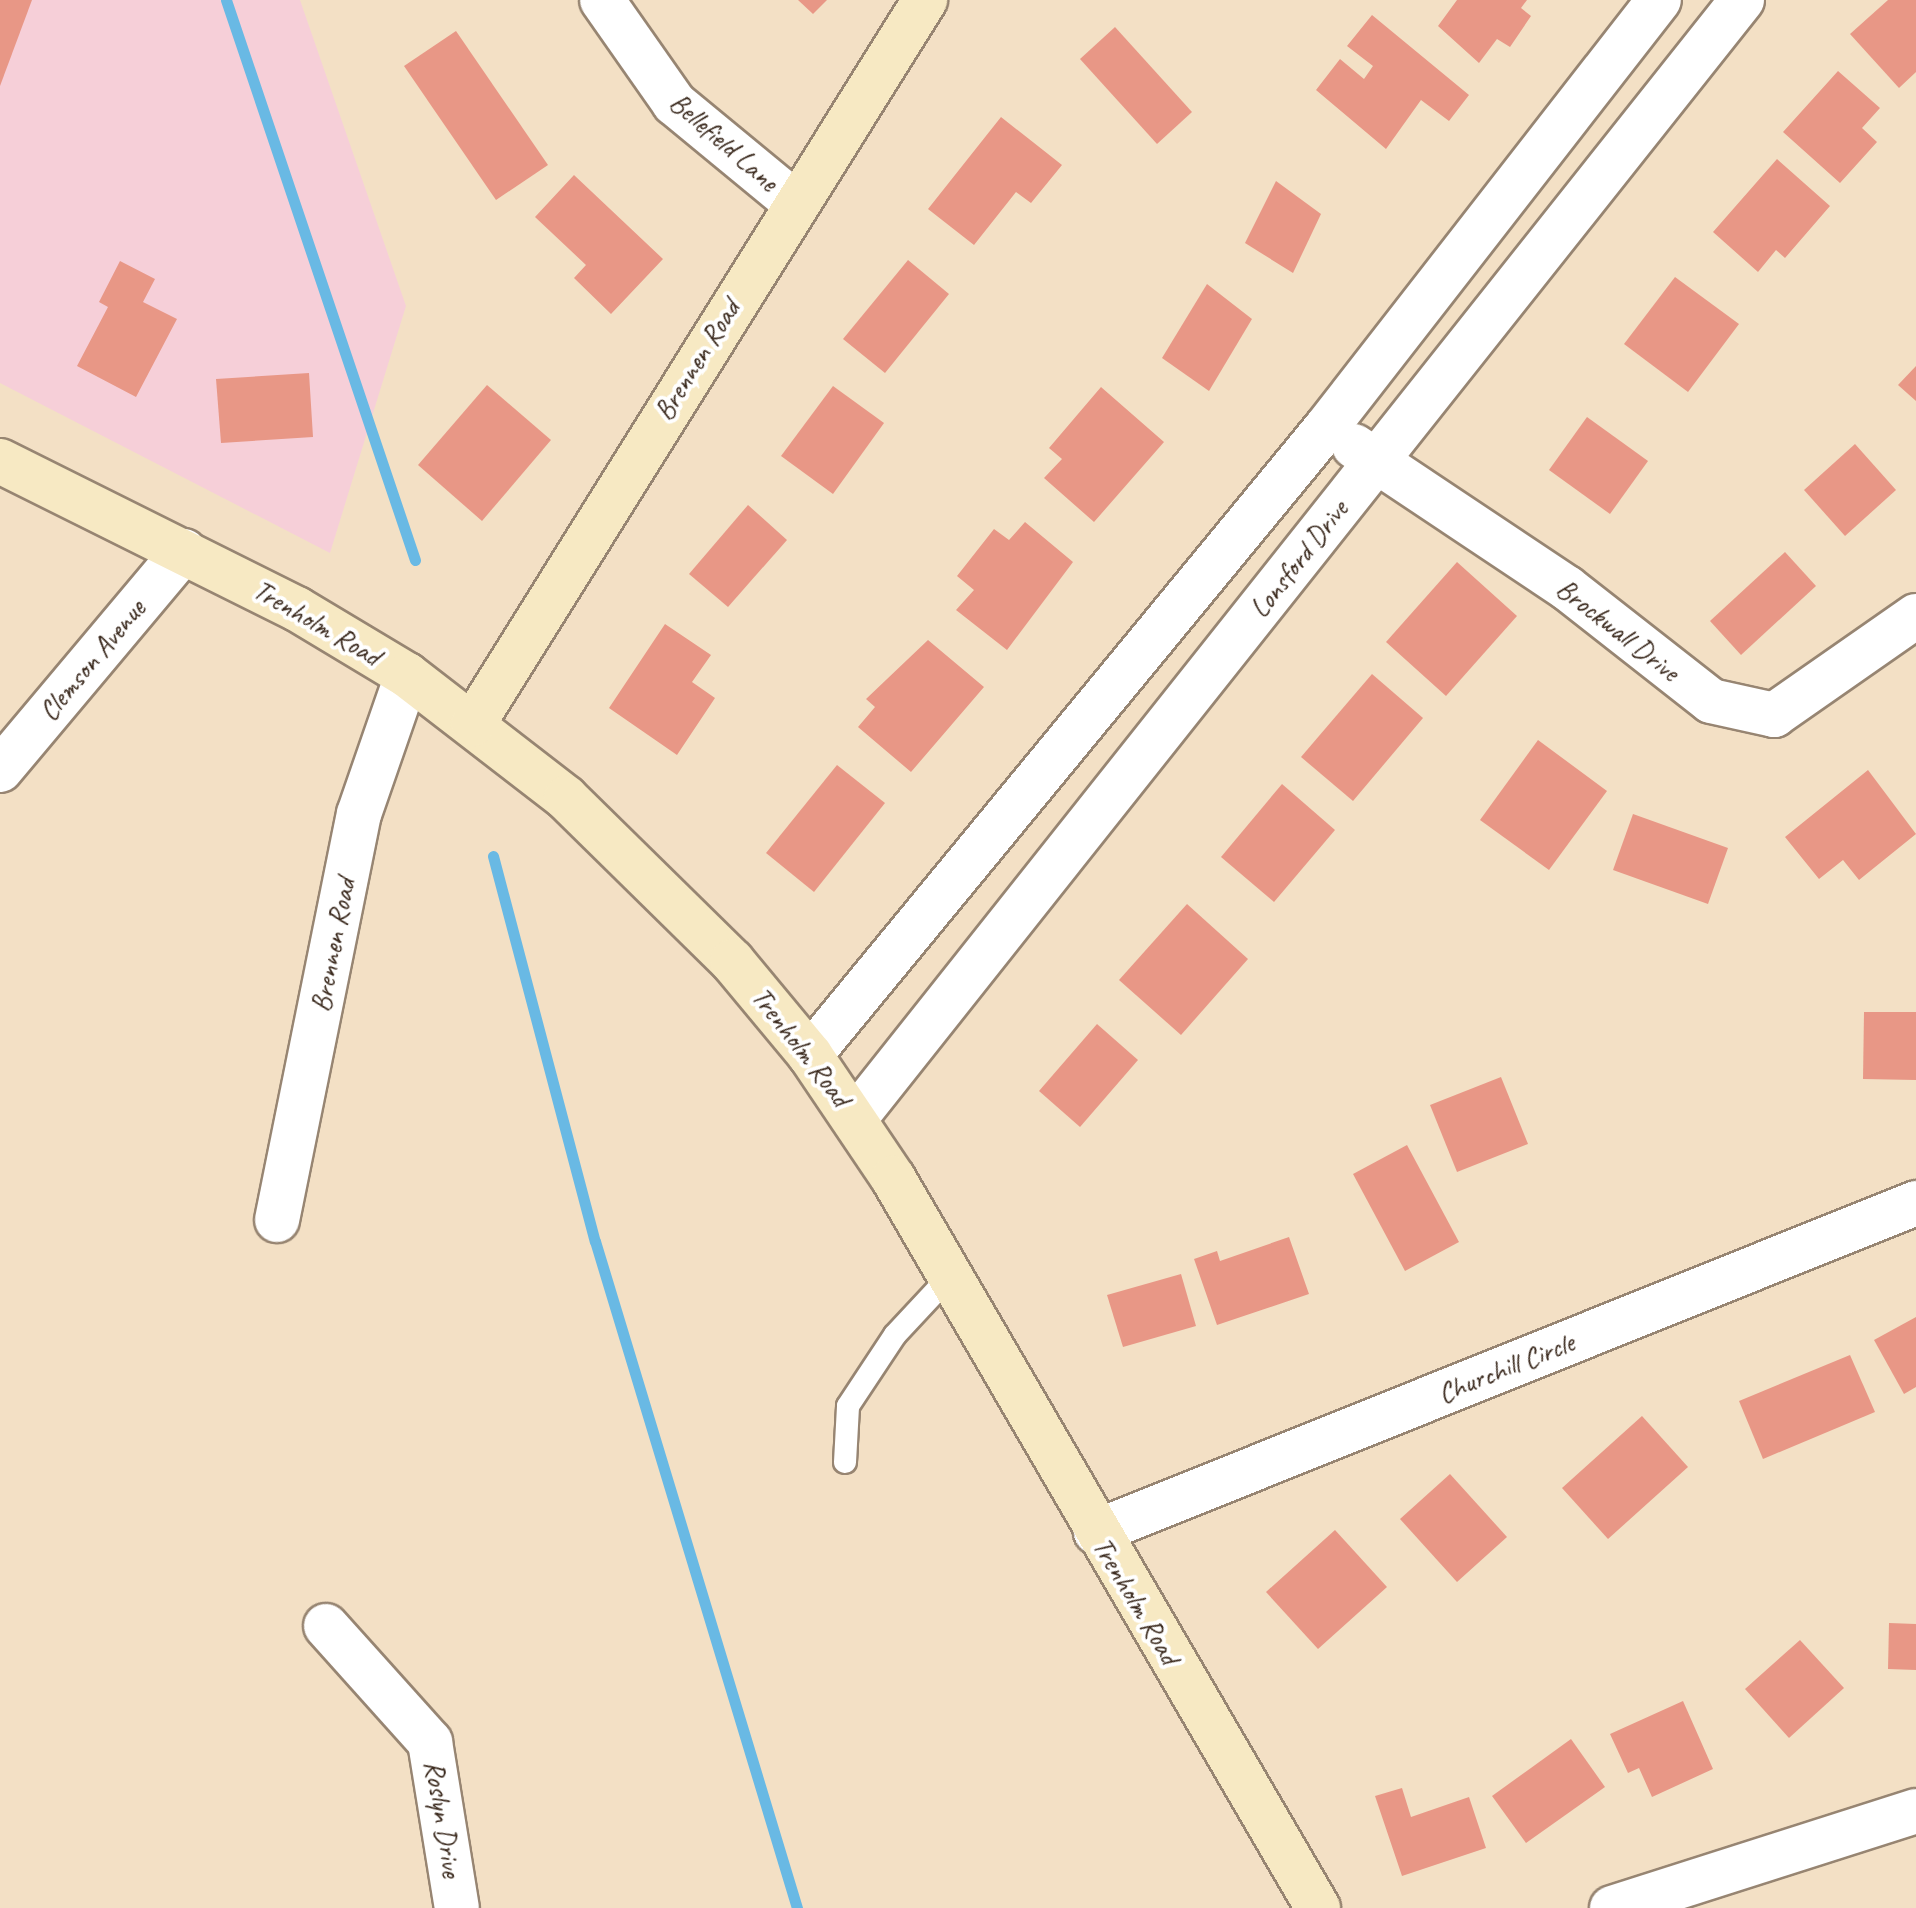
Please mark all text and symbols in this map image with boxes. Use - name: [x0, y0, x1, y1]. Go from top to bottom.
- street label: Bellefield Lane: [663, 86, 785, 198]
- street label: Brennen Road: [647, 294, 747, 426]
- street label: Lonsford Drive: [1243, 493, 1355, 625]
- street label: Brockwall Drive: [1550, 572, 1686, 688]
- street label: Trenholm Road: [248, 573, 386, 673]
- street label: Clemson Avenue: [32, 593, 152, 727]
- street label: Brennen Road: [304, 876, 362, 1014]
- street label: Trenholm Road: [745, 981, 857, 1113]
- street label: Churchill Circle: [1433, 1325, 1579, 1411]
- street label: Trenholm Road: [1085, 1532, 1187, 1670]
- street label: Roslyn Drive: [417, 1758, 469, 1880]

